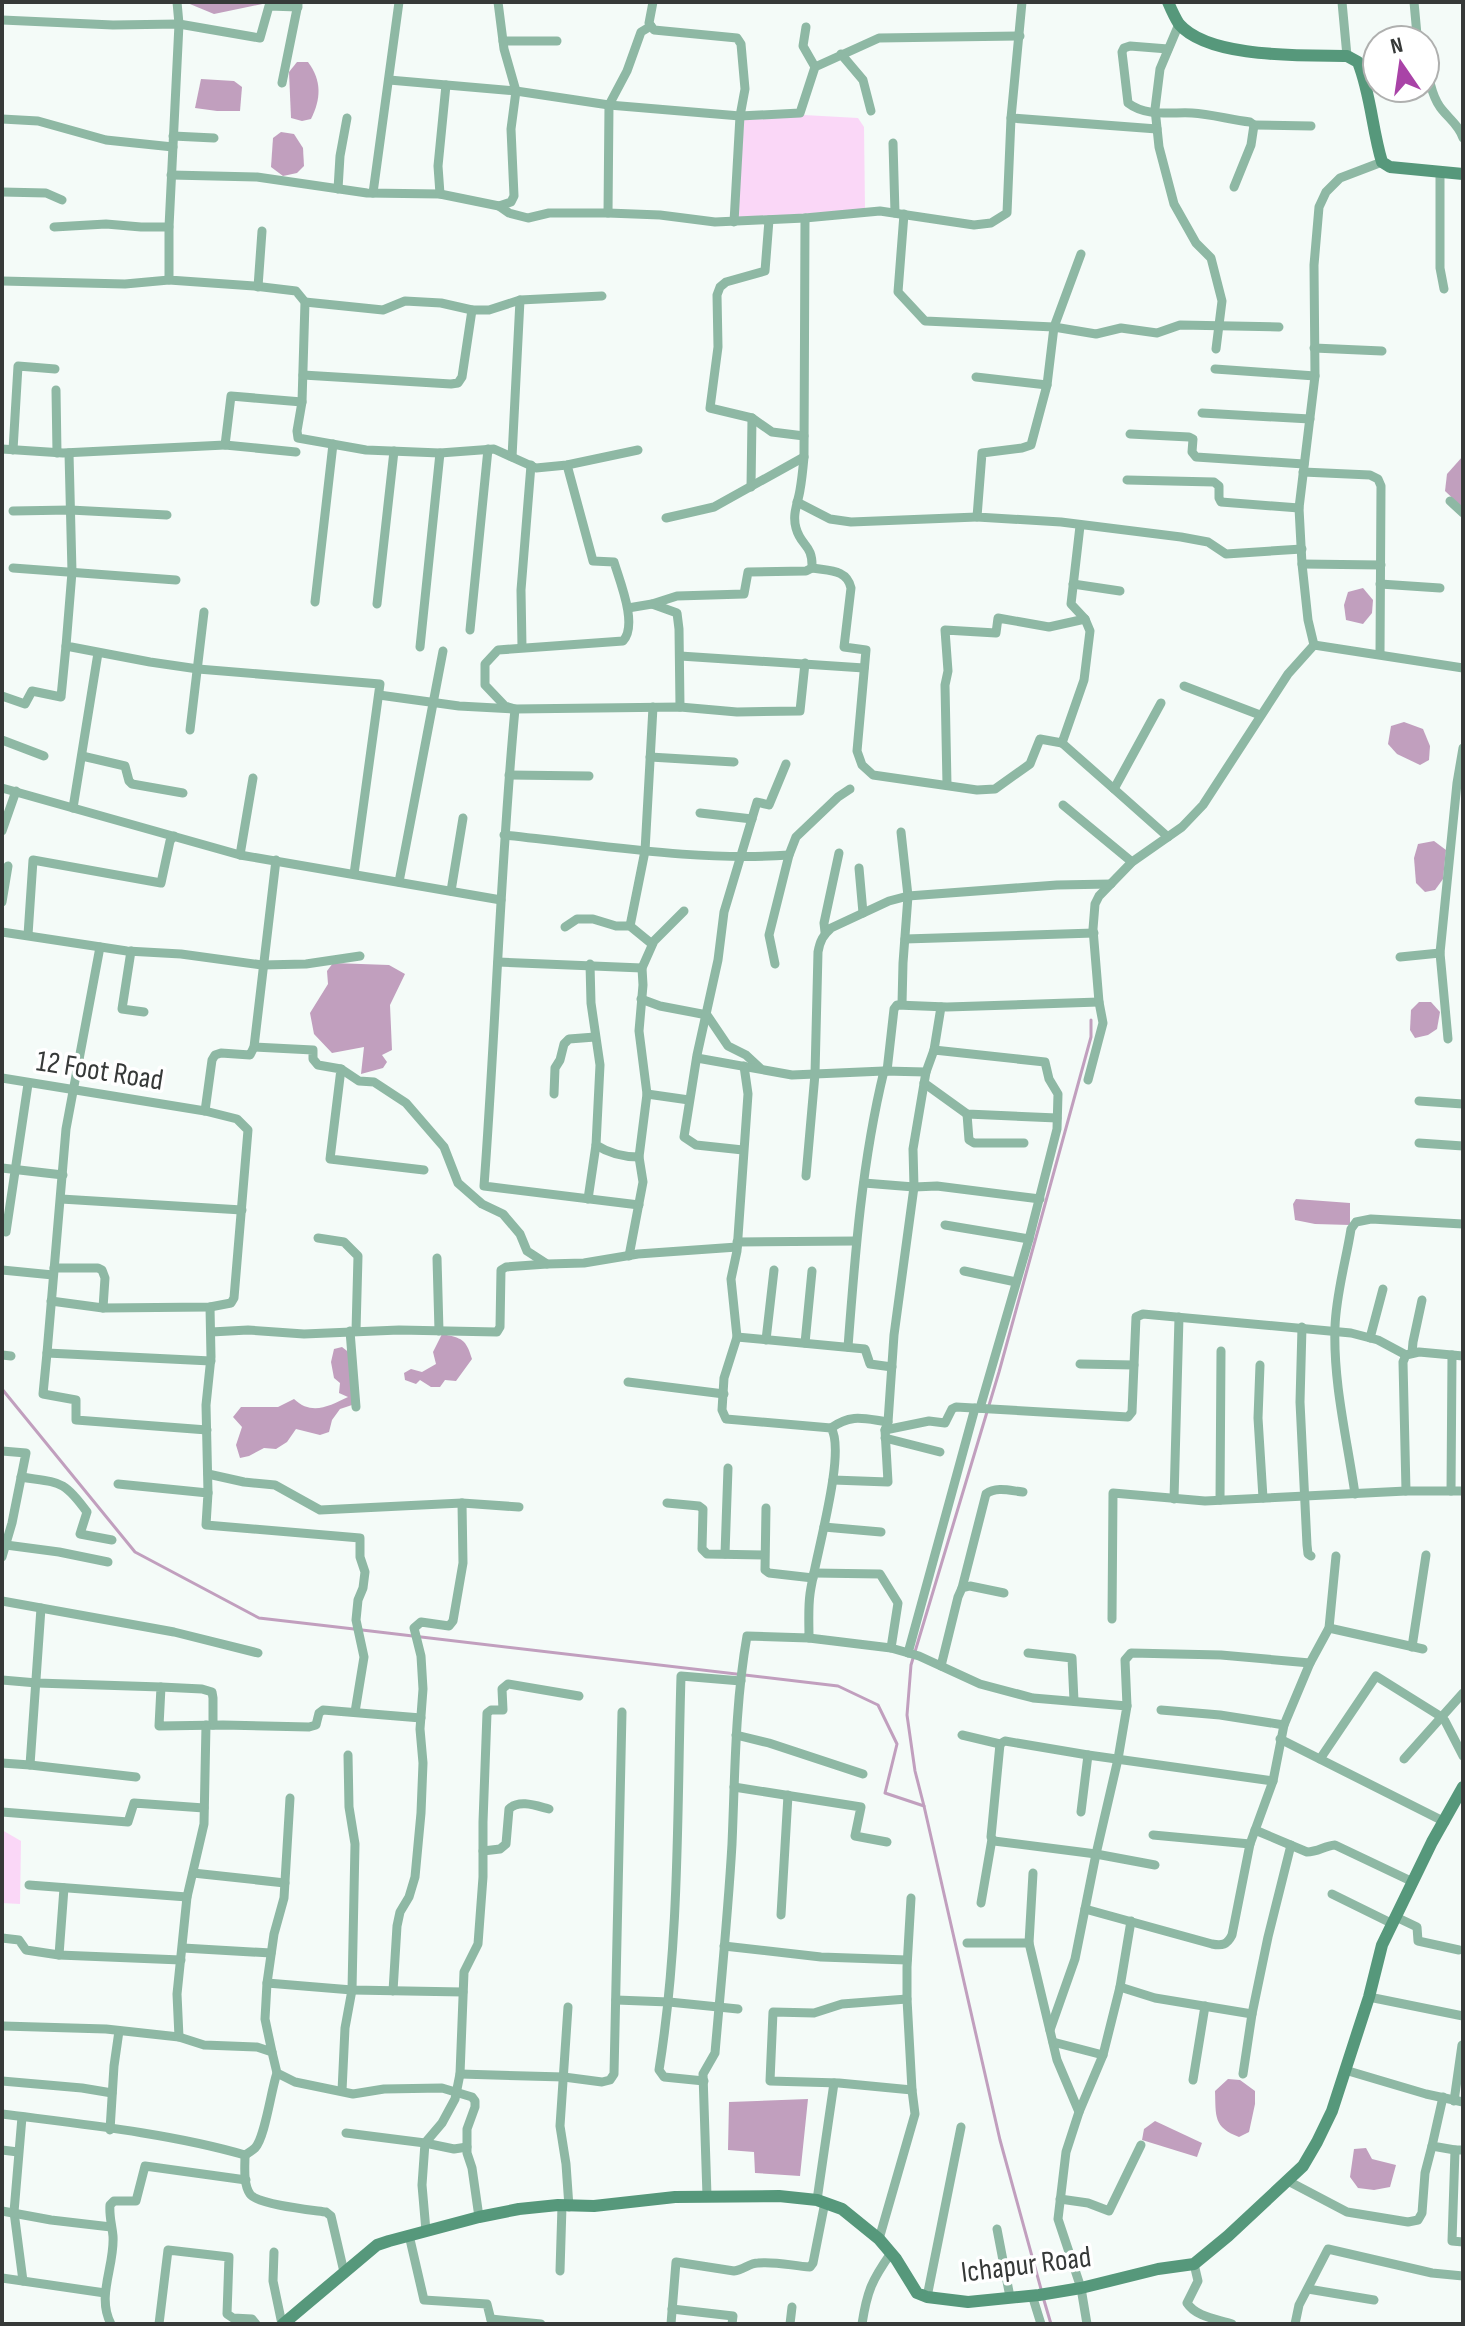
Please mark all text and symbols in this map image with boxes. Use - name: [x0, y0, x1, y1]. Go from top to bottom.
- north arrow: [1361, 24, 1441, 104]
- text: N: [1388, 31, 1406, 60]
- street label: 12 Foot Road: [34, 1043, 166, 1099]
- street label: Ichapur Road: [959, 2239, 1093, 2291]

